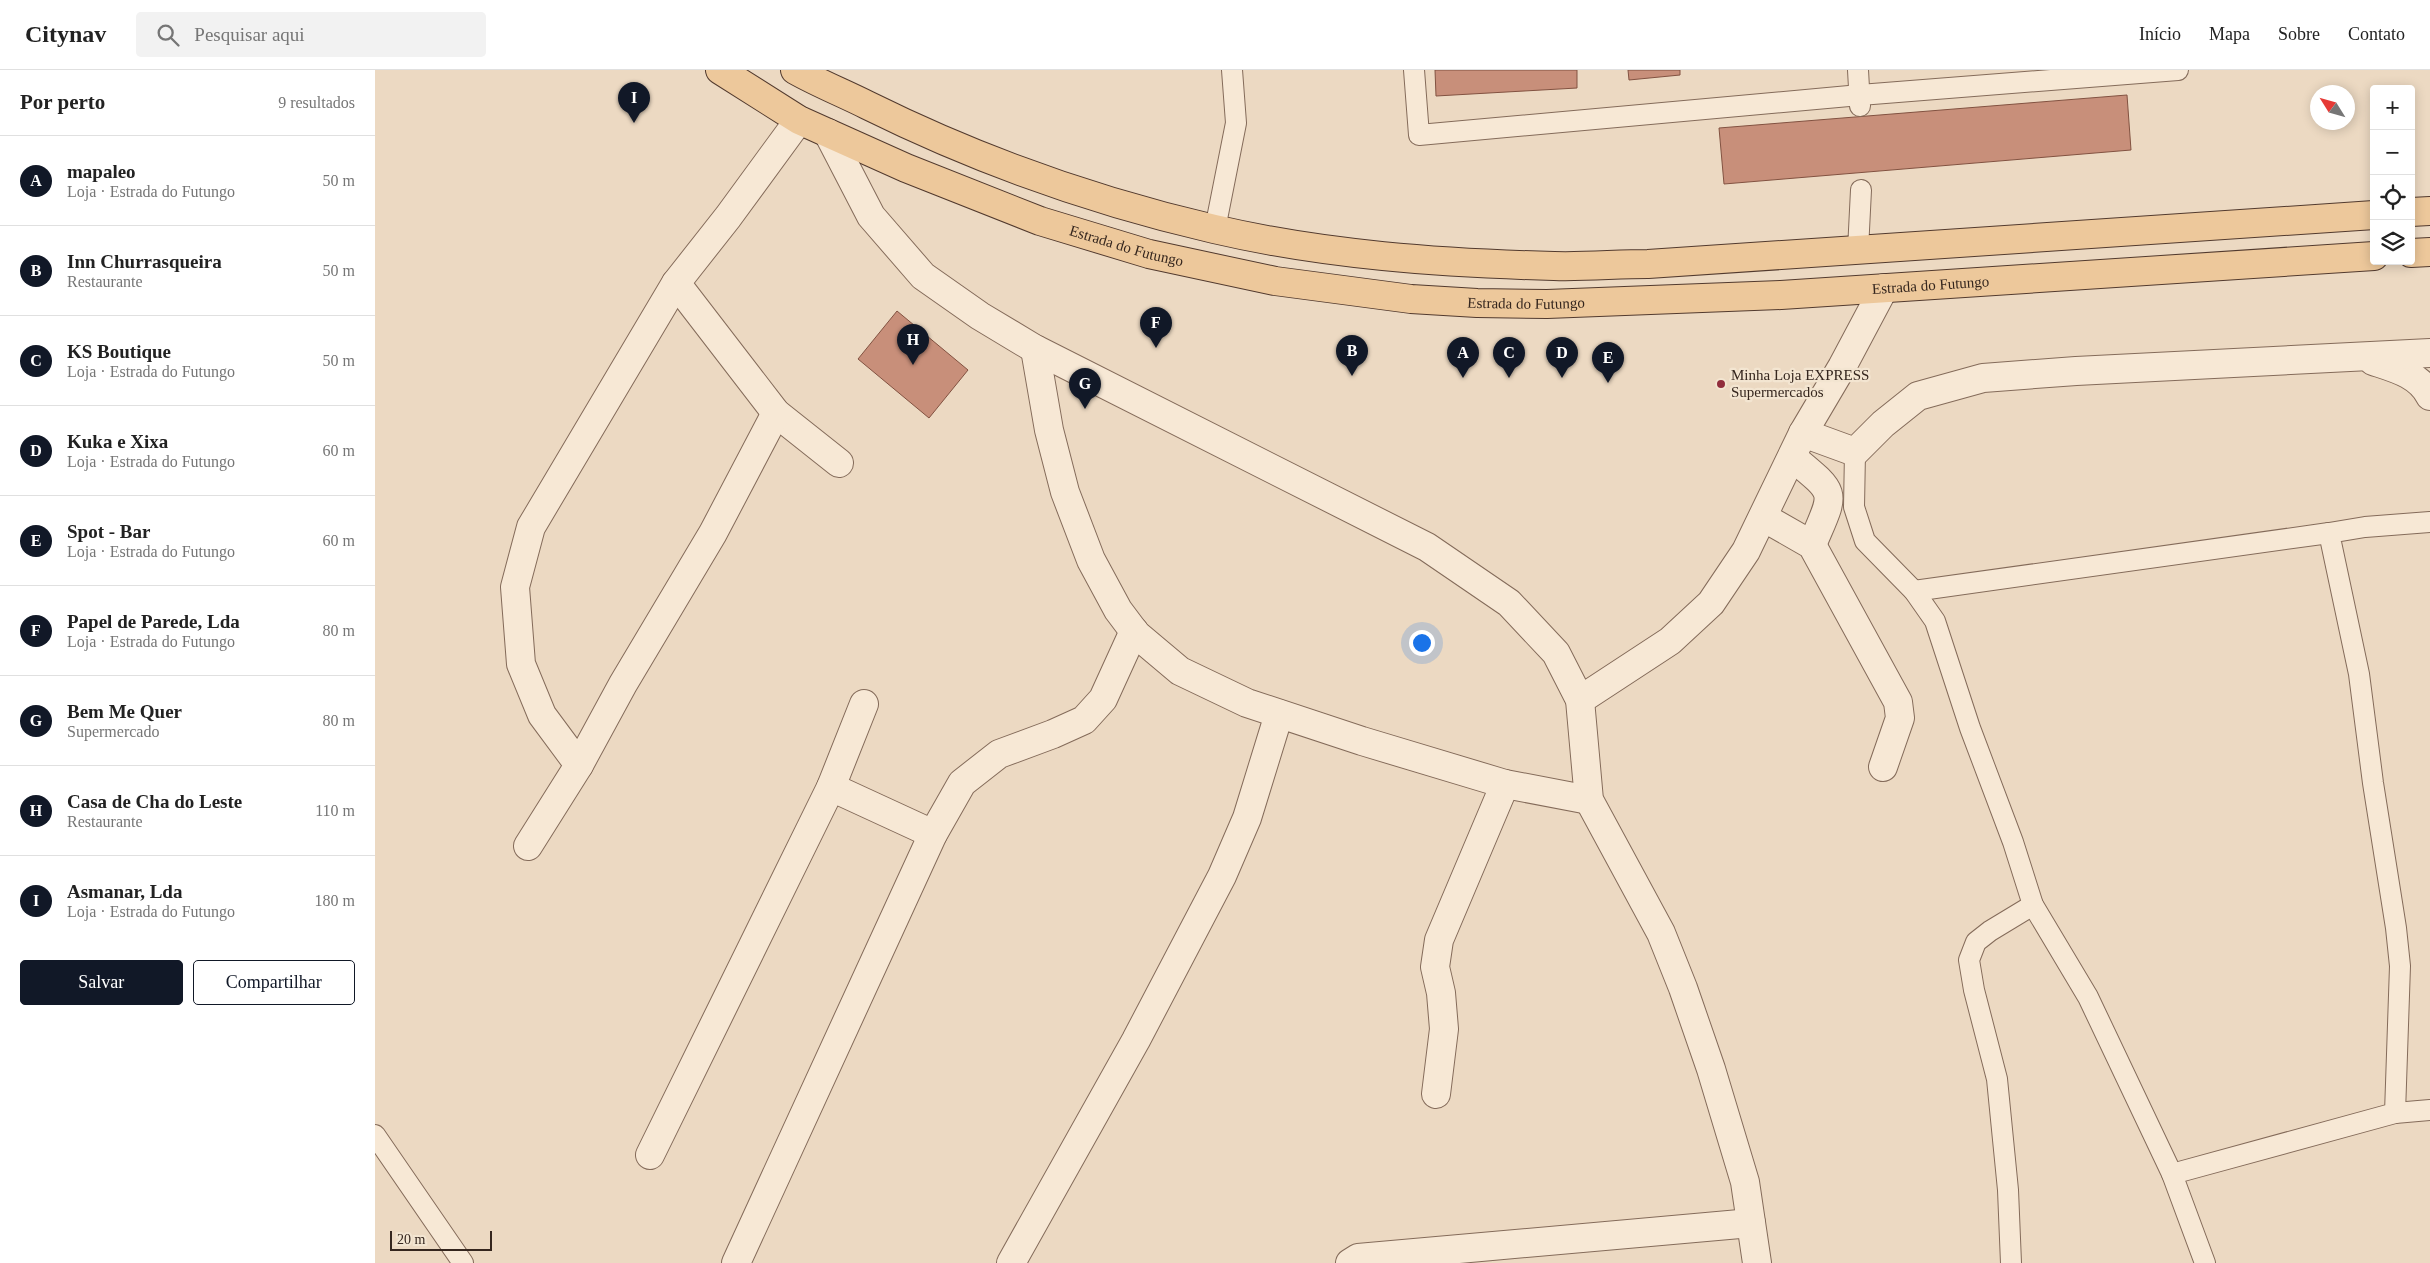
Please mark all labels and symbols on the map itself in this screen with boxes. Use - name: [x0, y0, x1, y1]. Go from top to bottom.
- pin: I: [618, 82, 650, 123]
- north arrow: [2310, 85, 2355, 130]
- street label: Estrada do Futungo: [1068, 222, 1185, 269]
- street label: Estrada do Futungo: [1871, 273, 1990, 297]
- street label: Estrada do Futungo: [1467, 294, 1585, 312]
- pin: F: [1140, 307, 1172, 348]
- pin: H: [897, 324, 929, 365]
- pin: B: [1336, 335, 1368, 376]
- pin: A: [1447, 337, 1479, 378]
- pin: C: [1493, 337, 1525, 378]
- pin: D: [1546, 337, 1578, 378]
- pin: E: [1592, 342, 1624, 383]
- place label: Minha Loja EXPRESS Supermercados: [1731, 367, 1869, 400]
- pin: G: [1069, 368, 1101, 409]
- marker: Minha Loja EXPRESS Supermercados: [1715, 378, 1727, 390]
- your location: [1409, 630, 1435, 656]
- scale bar: [390, 1228, 493, 1251]

